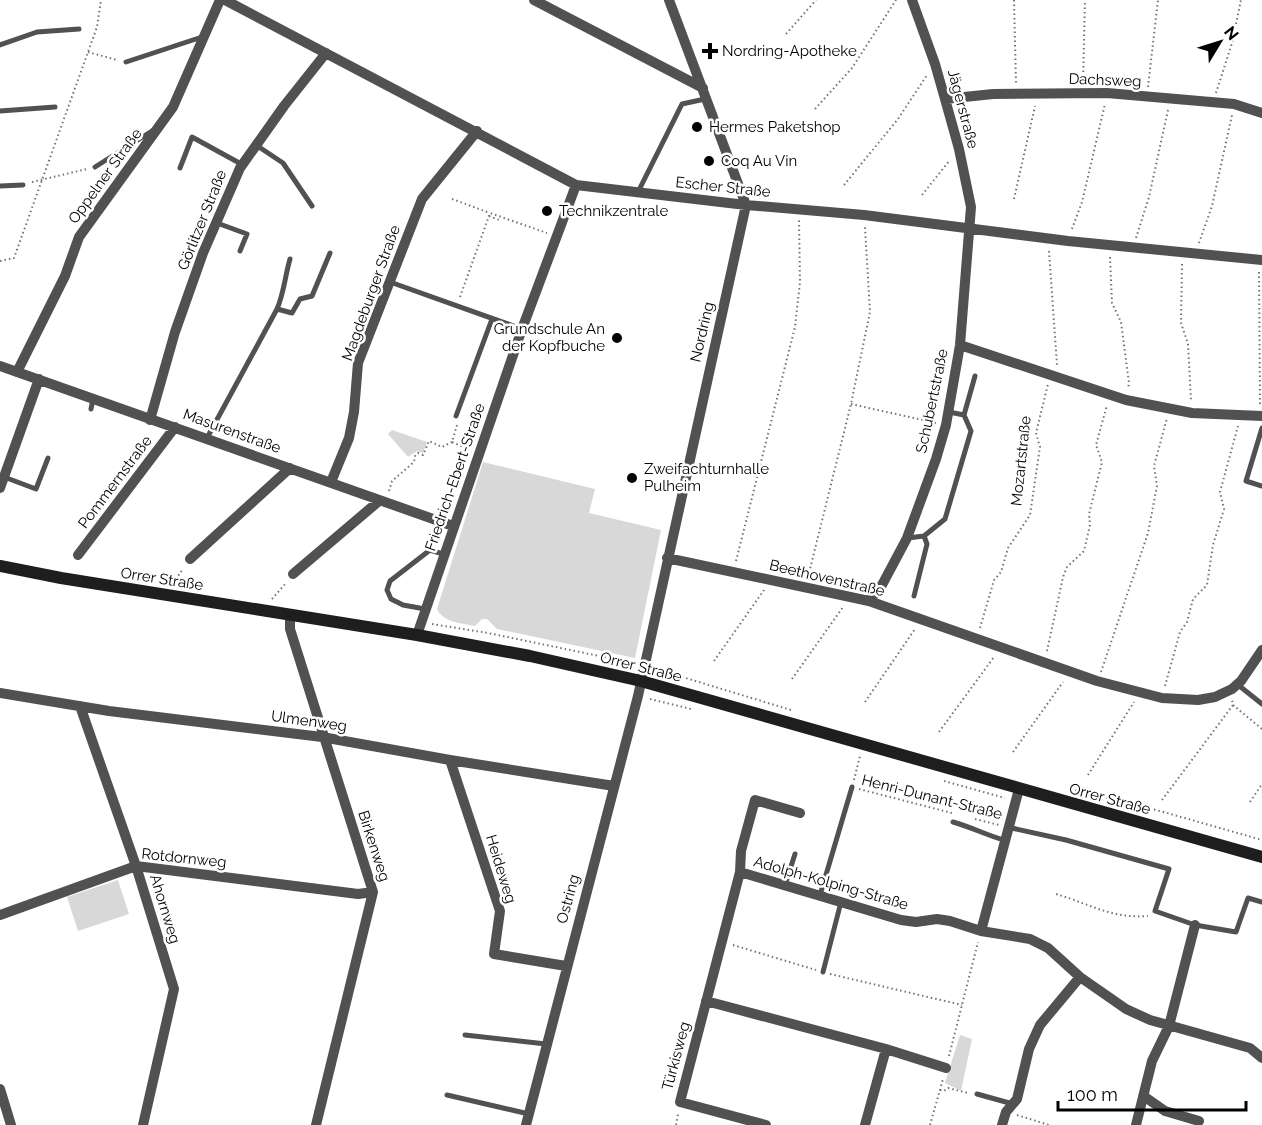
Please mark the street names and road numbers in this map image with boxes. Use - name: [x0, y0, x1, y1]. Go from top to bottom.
- street label: Jägerstraße: [944, 67, 982, 151]
- street label: Dachsweg: [1068, 70, 1142, 90]
- street label: Oppelner Straße: [64, 125, 146, 227]
- street label: Görlitzer Straße: [174, 167, 230, 273]
- street label: Escher Straße: [675, 173, 772, 201]
- street label: Magdeburger Straße: [338, 222, 404, 363]
- street label: Nordring: [686, 300, 718, 364]
- street label: Schubertstraße: [912, 347, 952, 455]
- street label: Friedrich-Ebert-Straße: [421, 401, 489, 553]
- street label: Masurenstraße: [181, 405, 284, 457]
- street label: Mozartstraße: [1007, 415, 1035, 507]
- street label: Pommernstraße: [74, 432, 156, 532]
- street label: Beethovenstraße: [767, 556, 887, 600]
- street label: Orrer Straße: [119, 564, 205, 594]
- street label: Orrer Straße: [598, 648, 684, 686]
- street label: Ulmenweg: [270, 707, 348, 735]
- street label: Henri-Dunant-Straße: [860, 771, 1004, 823]
- street label: Orrer Straße: [1067, 779, 1153, 819]
- street label: Birkenweg: [354, 808, 394, 884]
- street label: Heideweg: [482, 832, 520, 906]
- street label: Rotdornweg: [141, 845, 227, 871]
- street label: Adolph-Kolping-Straße: [752, 852, 911, 914]
- street label: Ahornweg: [146, 872, 184, 946]
- street label: Ostring: [553, 872, 583, 926]
- street label: Türkisweg: [658, 1020, 694, 1092]

